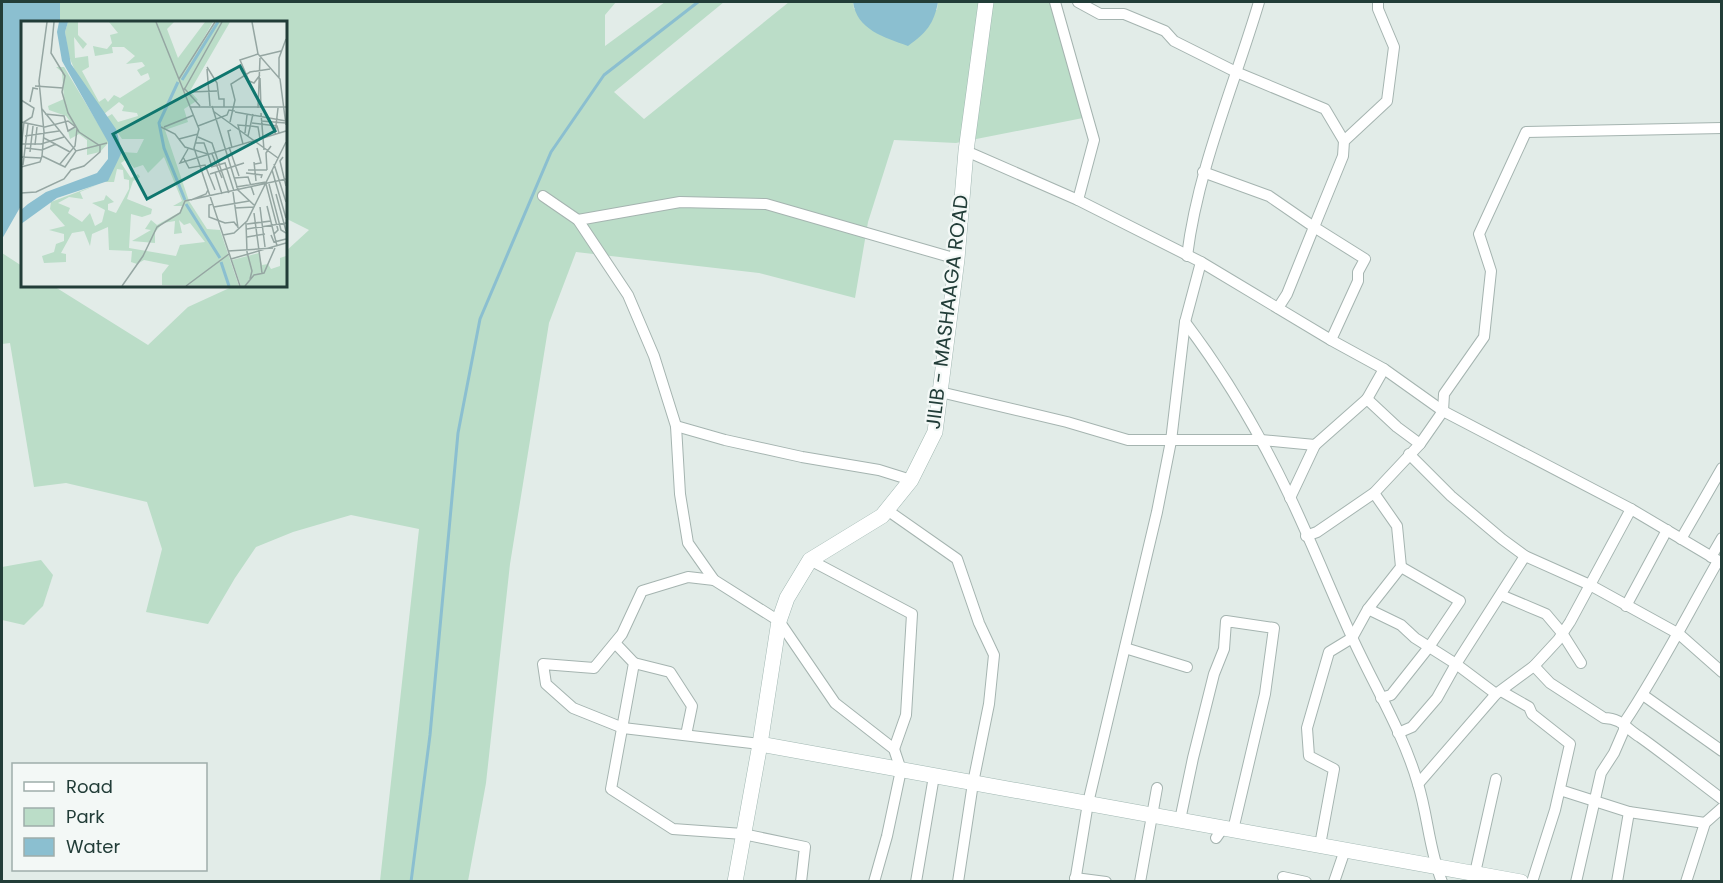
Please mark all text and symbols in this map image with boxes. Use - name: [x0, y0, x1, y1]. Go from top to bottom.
- inset map: [21, 21, 286, 286]
- street label: JILIB - MASHAAGA ROAD: [919, 193, 975, 431]
- legend: [12, 763, 207, 871]
- text: Road: [66, 774, 113, 799]
- text: Park: [66, 804, 105, 829]
- text: Water: [66, 834, 120, 859]

